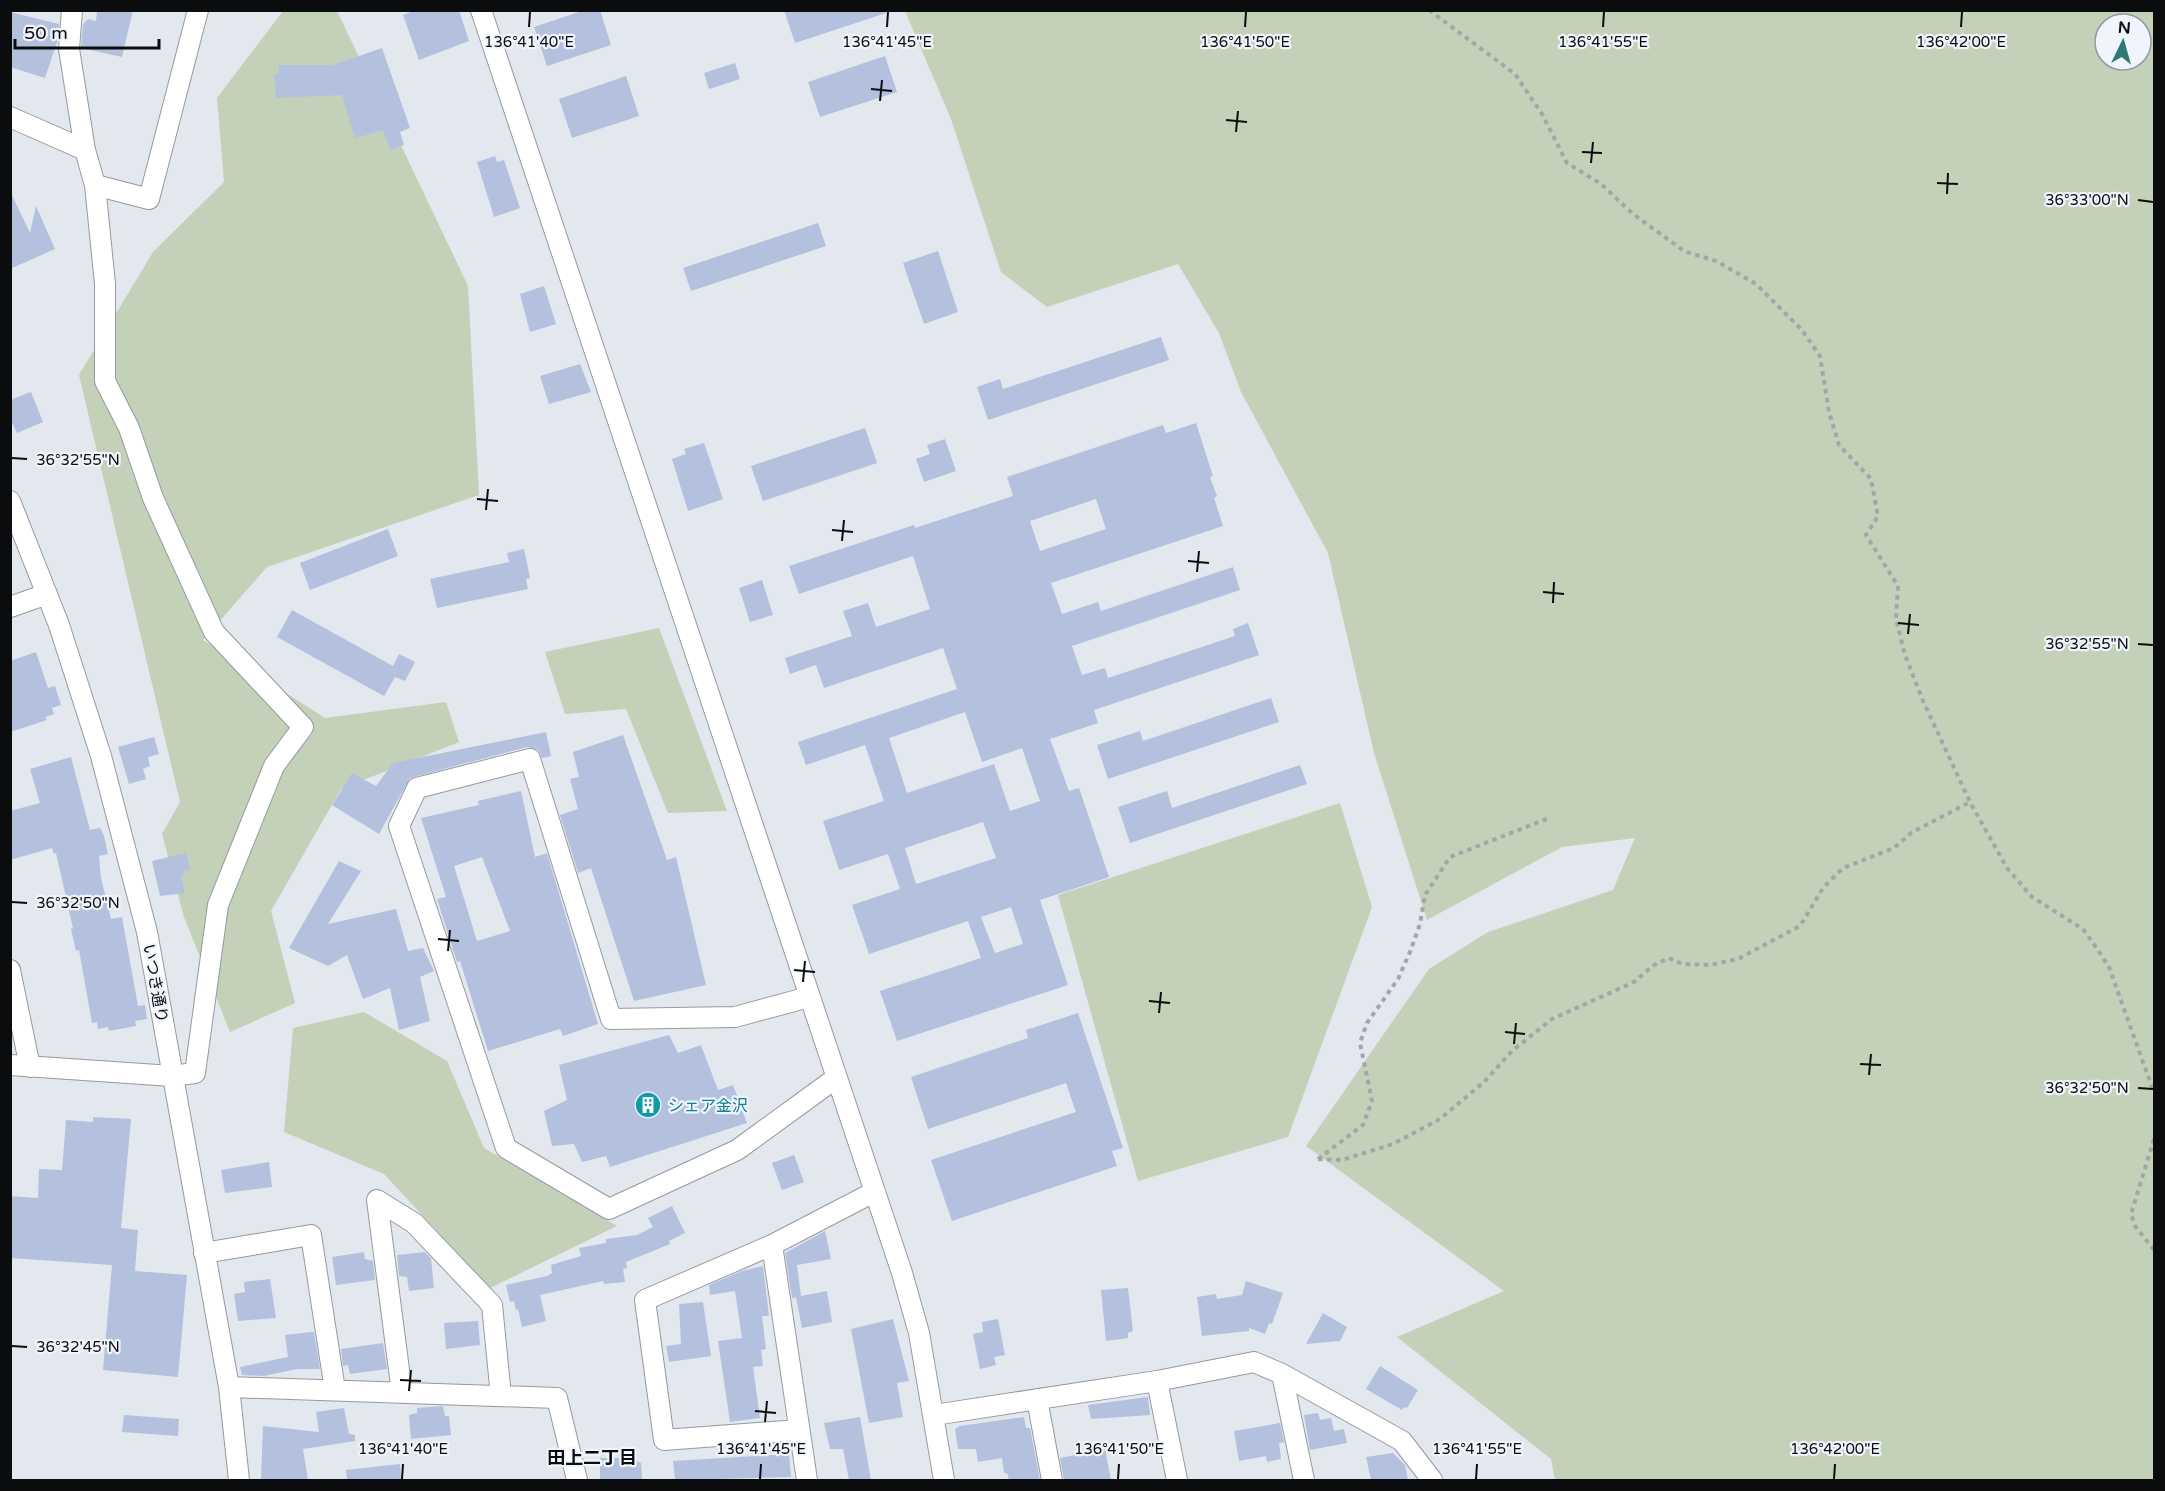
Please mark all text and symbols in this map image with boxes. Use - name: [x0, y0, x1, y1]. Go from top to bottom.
- scale bar: [15, 12, 159, 50]
- north arrow: [2093, 12, 2153, 72]
- text: N: [2117, 18, 2131, 39]
- text: 50 m: [24, 22, 68, 44]
- text: 136°41'40"E: [484, 33, 574, 51]
- text: 136°41'45"E: [842, 33, 932, 51]
- text: 136°41'50"E: [1200, 33, 1290, 51]
- text: 136°41'55"E: [1558, 33, 1648, 51]
- text: 136°42'00"E: [1916, 33, 2006, 51]
- text: 36°33'00"N: [2045, 191, 2129, 209]
- text: 36°32'55"N: [36, 451, 120, 469]
- text: 36°32'55"N: [2045, 635, 2129, 653]
- text: 36°32'50"N: [36, 894, 120, 912]
- street label: いつき通り: [138, 942, 172, 1024]
- text: 36°32'50"N: [2045, 1079, 2129, 1097]
- building icon: シェア金沢: [633, 1090, 663, 1120]
- place label: シェア金沢: [668, 1096, 748, 1116]
- text: 36°32'45"N: [36, 1338, 120, 1356]
- text: 136°41'40"E: [358, 1440, 448, 1458]
- text: 136°41'45"E: [716, 1440, 806, 1458]
- text: 136°41'50"E: [1074, 1440, 1164, 1458]
- text: 136°41'55"E: [1432, 1440, 1522, 1458]
- text: 136°42'00"E: [1790, 1440, 1880, 1458]
- district label: 田上二丁目: [547, 1447, 637, 1469]

